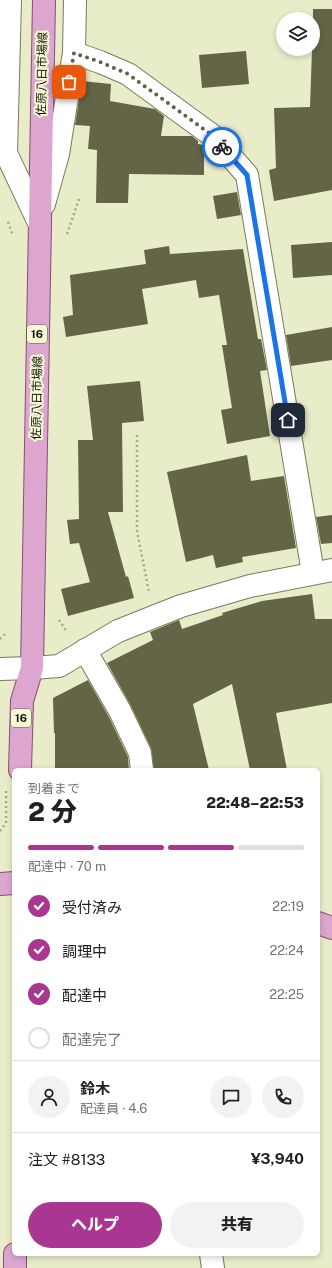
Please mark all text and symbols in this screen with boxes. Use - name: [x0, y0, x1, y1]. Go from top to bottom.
- map controls: [276, 12, 320, 56]
- button: layers: [276, 12, 320, 56]
- street label: 佐原八日市場線: [34, 32, 50, 116]
- pin: [52, 65, 86, 99]
- icon: bag: [58, 71, 80, 93]
- courier: [202, 127, 242, 167]
- icon: bike: [211, 136, 233, 158]
- road number: 16: [27, 325, 47, 343]
- street label: 佐原八日市場線: [29, 356, 45, 440]
- pin: [271, 403, 305, 437]
- icon: home: [277, 409, 299, 431]
- road number: 16: [11, 709, 31, 727]
- text: 到着まで: [28, 781, 80, 796]
- text: 22:48–22:53: [206, 794, 304, 811]
- text: 2 分: [28, 796, 77, 827]
- text: 配達中 · 70 m: [28, 859, 106, 874]
- icon: check: [28, 895, 50, 917]
- text: 受付済み: [62, 899, 122, 916]
- text: 22:19: [272, 899, 304, 914]
- icon: check: [28, 939, 50, 961]
- text: 調理中: [62, 943, 107, 960]
- text: 22:24: [269, 943, 304, 958]
- icon: check: [28, 983, 50, 1005]
- text: 配達中: [62, 987, 107, 1004]
- text: 22:25: [269, 987, 304, 1002]
- text: 配達完了: [62, 1031, 122, 1048]
- button: person: [28, 1076, 70, 1118]
- button: chat: [210, 1076, 252, 1118]
- button: phone: [262, 1076, 304, 1118]
- text: 鈴木: [80, 1080, 110, 1097]
- text: 配達員 · 4.6: [80, 1101, 147, 1116]
- text: ¥3,940: [251, 1150, 304, 1167]
- text: 注文 #8133: [28, 1151, 105, 1168]
- button: ヘルプ: [28, 1202, 162, 1248]
- button: 共有: [170, 1202, 304, 1248]

